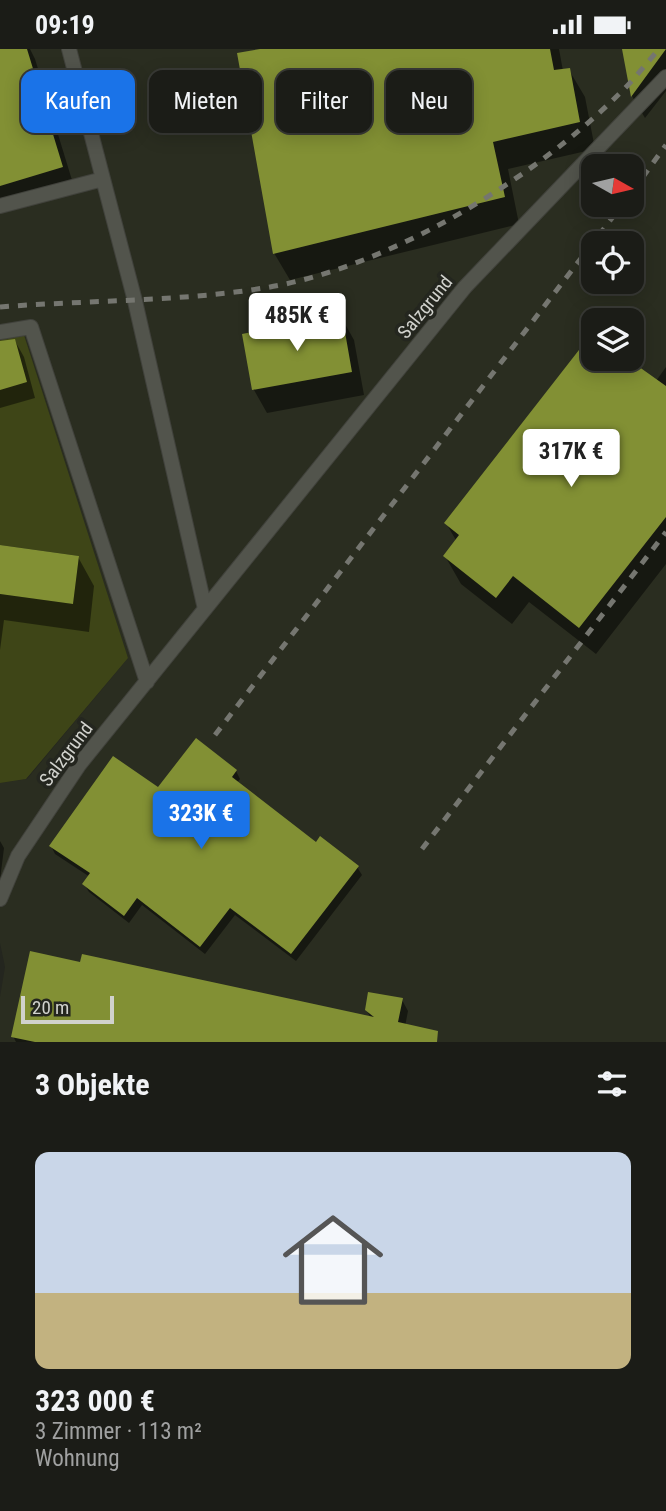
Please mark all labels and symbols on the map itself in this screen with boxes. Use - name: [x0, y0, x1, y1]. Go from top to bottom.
- north arrow: [581, 154, 644, 217]
- street label: Salzgrund: [393, 271, 457, 343]
- pin: 485K €: [240, 293, 354, 353]
- pin: 317K €: [514, 429, 628, 489]
- street label: Salzgrund: [34, 717, 98, 791]
- pin: 323K €: [144, 791, 258, 851]
- scale bar: [21, 993, 114, 1025]

